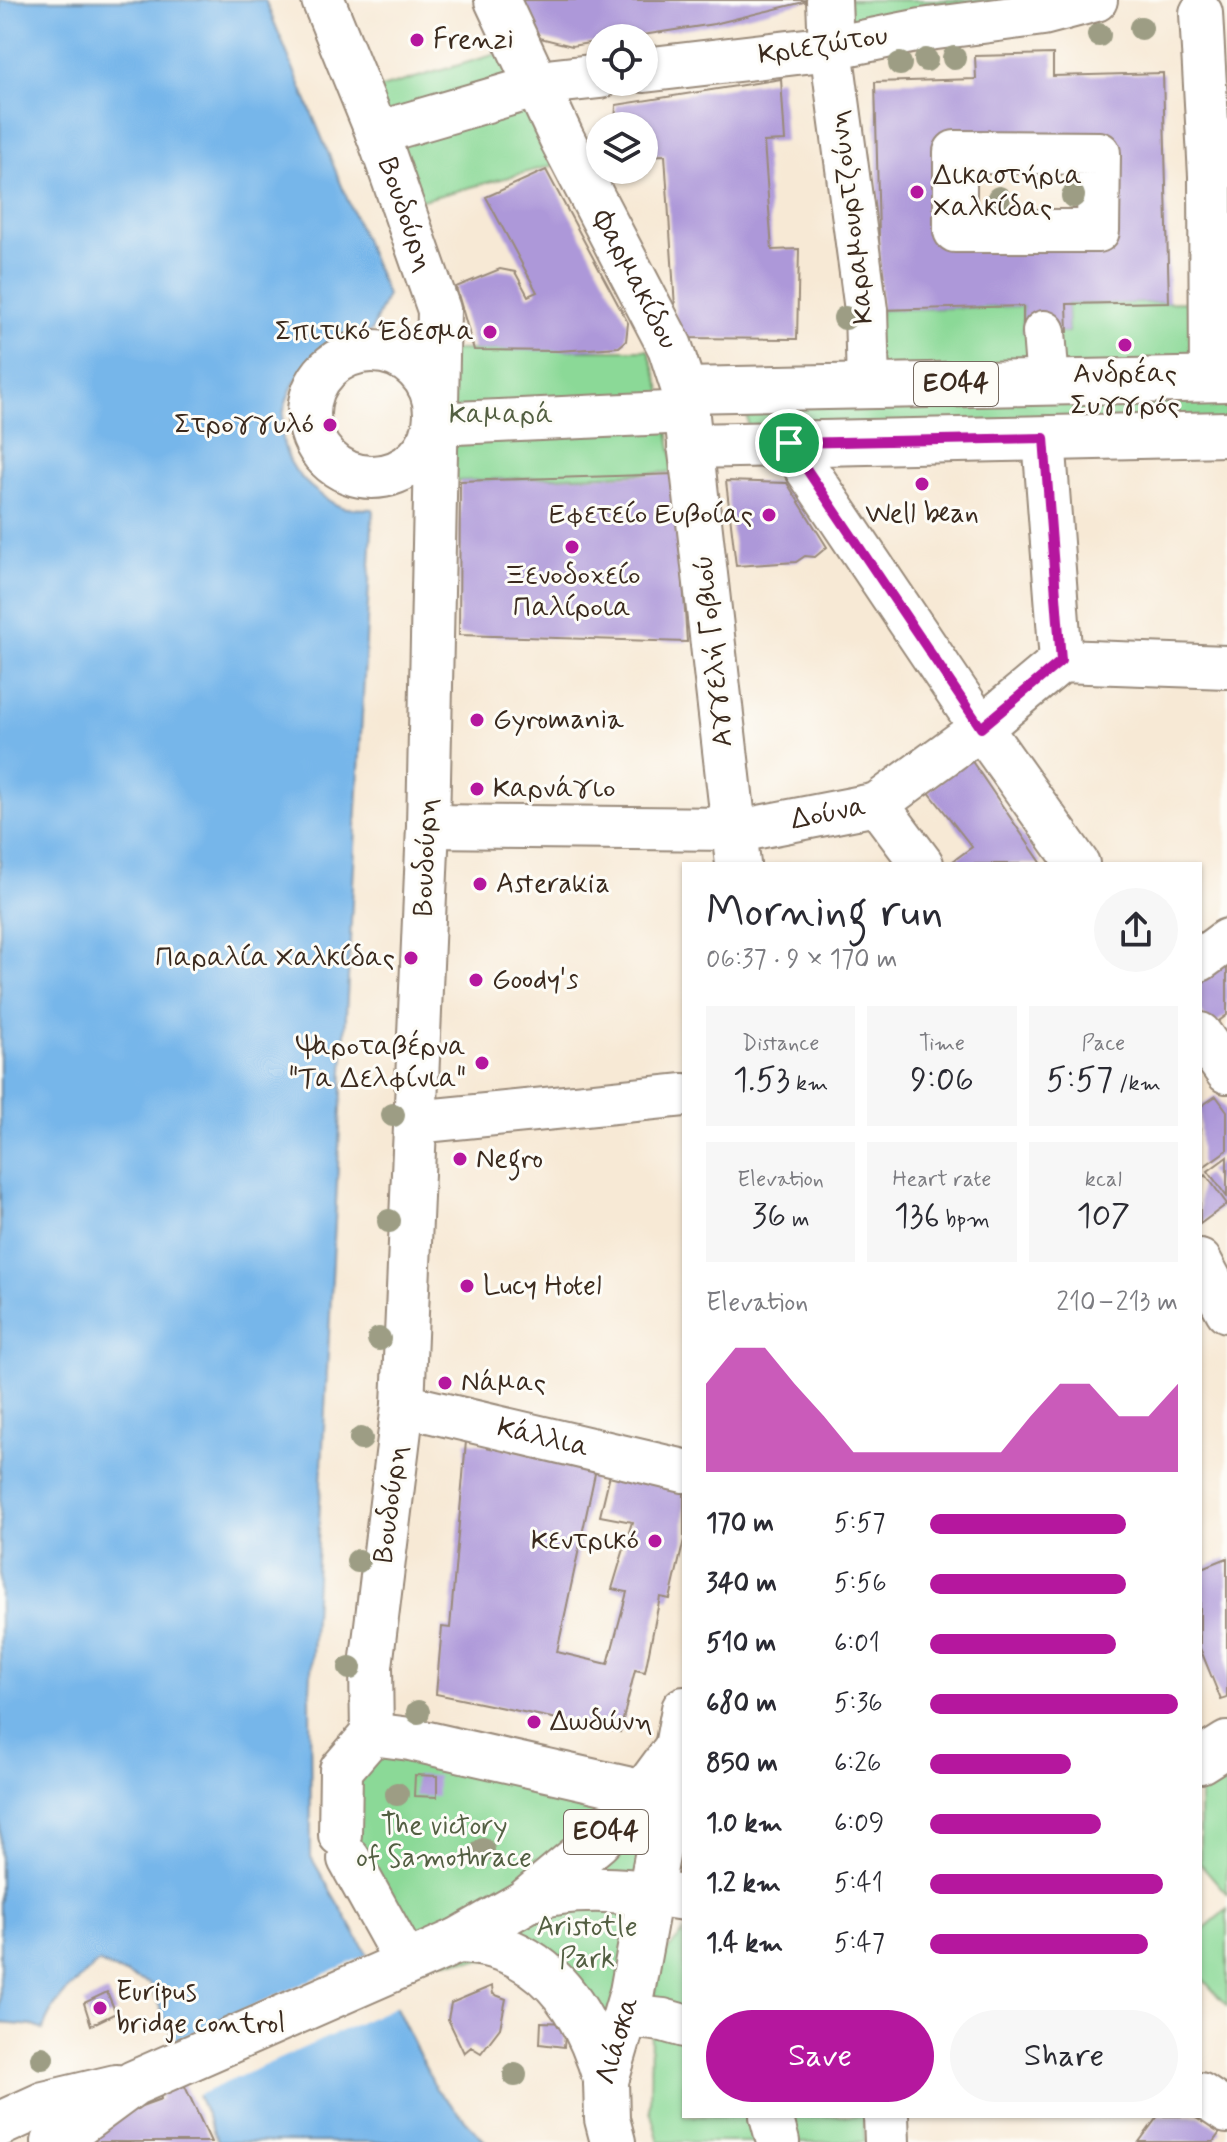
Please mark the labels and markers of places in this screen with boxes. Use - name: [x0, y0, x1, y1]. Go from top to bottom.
- place label: Frenzi: [433, 22, 514, 59]
- marker: Frenzi: [408, 31, 426, 49]
- place label: Δικαστήρια Χαλκίδας: [933, 158, 1082, 227]
- marker: Δικαστήρια Χαλκίδας: [908, 183, 926, 201]
- place label: Σπιτικό Έδεσμα: [275, 314, 474, 351]
- marker: Σπιτικό Έδεσμα: [481, 323, 499, 341]
- marker: Ανδρέας Συγγρός: [1116, 336, 1134, 354]
- place label: Ανδρέας Συγγρός: [1070, 356, 1180, 425]
- place label: Στρογγυλό: [174, 407, 314, 444]
- pin: [755, 409, 823, 477]
- marker: Στρογγυλό: [321, 416, 339, 434]
- marker: Well bean: [913, 475, 931, 493]
- place label: Well bean: [865, 496, 979, 533]
- place label: Εφετείο Ευβοίας: [549, 497, 753, 534]
- marker: Εφετείο Ευβοίας: [760, 506, 778, 524]
- marker: Ξενοδοχείο Παλίροια: [563, 538, 581, 556]
- place label: Ξενοδοχείο Παλίροια: [503, 558, 641, 627]
- place label: Gyromania: [493, 702, 624, 739]
- marker: Gyromania: [468, 711, 486, 729]
- place label: Καρνάγιο: [493, 771, 616, 808]
- marker: Καρνάγιο: [468, 780, 486, 798]
- place label: Asterakia: [496, 866, 610, 903]
- marker: Asterakia: [471, 875, 489, 893]
- place label: Παραλία Χαλκίδας: [155, 940, 395, 977]
- marker: Παραλία Χαλκίδας: [402, 949, 420, 967]
- place label: Goody's: [492, 962, 579, 999]
- marker: Goody's: [467, 971, 485, 989]
- place label: Ψαροταβέρνα "Τα Δελφίνια": [289, 1029, 466, 1098]
- marker: Ψαροταβέρνα "Τα Δελφίνια": [473, 1054, 491, 1072]
- place label: Negro: [476, 1141, 543, 1181]
- marker: Negro: [451, 1150, 469, 1168]
- place label: Lucy Hotel: [483, 1268, 602, 1305]
- marker: Lucy Hotel: [458, 1277, 476, 1295]
- place label: Νάμας: [461, 1365, 546, 1402]
- marker: Νάμας: [436, 1374, 454, 1392]
- place label: Κεντρικό: [531, 1523, 639, 1560]
- marker: Κεντρικό: [646, 1532, 664, 1550]
- place label: Δωδώνη: [550, 1704, 653, 1741]
- marker: Δωδώνη: [525, 1713, 543, 1731]
- place label: Euripus bridge control: [116, 1974, 285, 2043]
- marker: Euripus bridge control: [91, 1999, 109, 2017]

